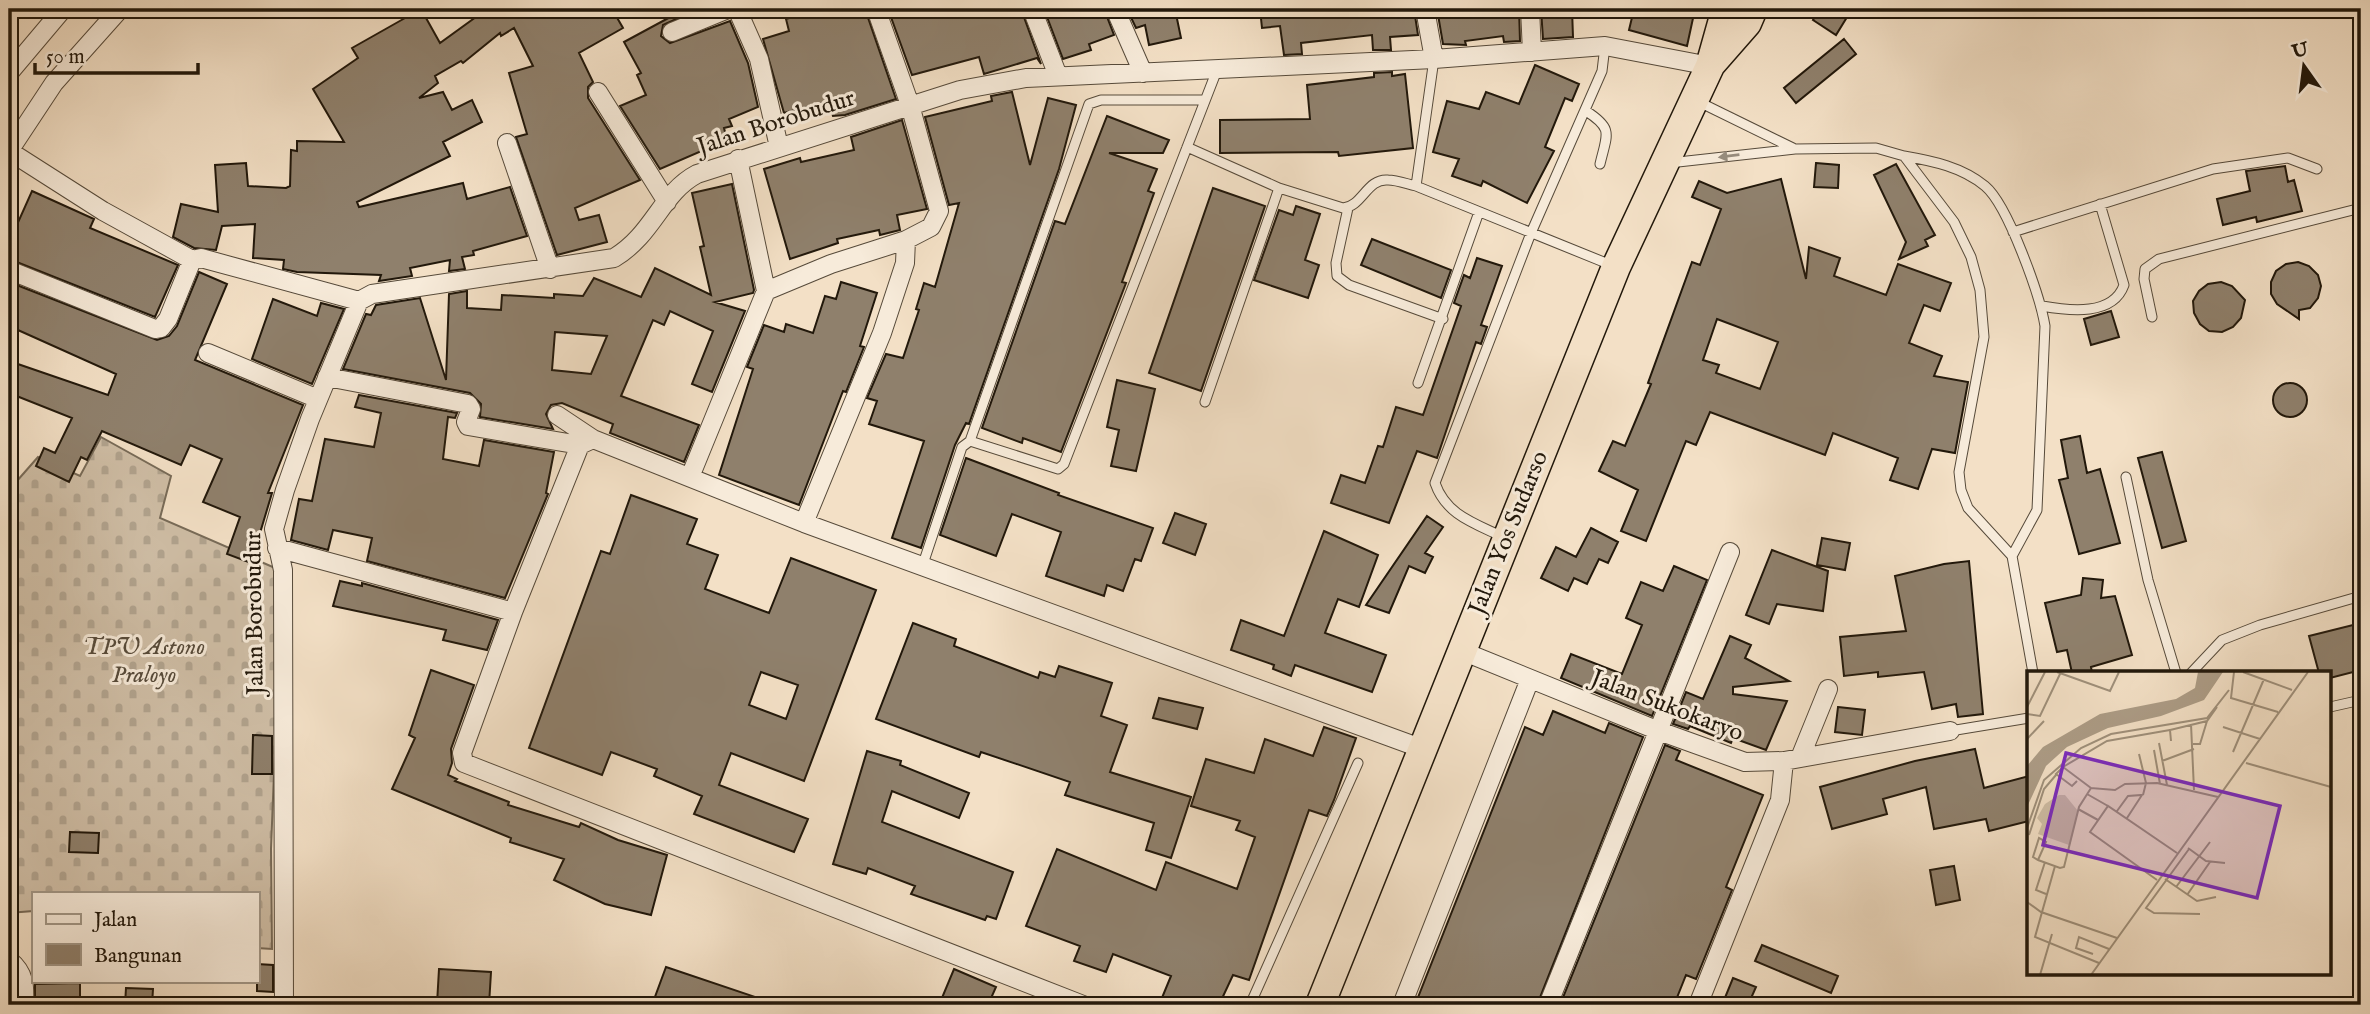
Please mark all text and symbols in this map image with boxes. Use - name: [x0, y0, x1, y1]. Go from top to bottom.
- scale bar: [35, 32, 198, 76]
- north arrow: [2268, 32, 2338, 102]
- text: U: [2289, 38, 2312, 65]
- text: 50 m: [46, 44, 85, 71]
- street label: Jalan Borobudur: [690, 83, 859, 164]
- one-way arrow: [1718, 151, 1740, 162]
- street label: Jalan Yos Sudarso: [1461, 446, 1556, 622]
- street label: Jalan Borobudur: [238, 530, 272, 698]
- park label: TPU Astono Praloyo: [83, 632, 205, 691]
- street label: Jalan Sukokaryo: [1583, 662, 1748, 749]
- inset map: [2027, 671, 2332, 976]
- legend: [32, 892, 259, 982]
- text: Jalan: [92, 907, 137, 934]
- text: Bangunan: [94, 943, 182, 970]

